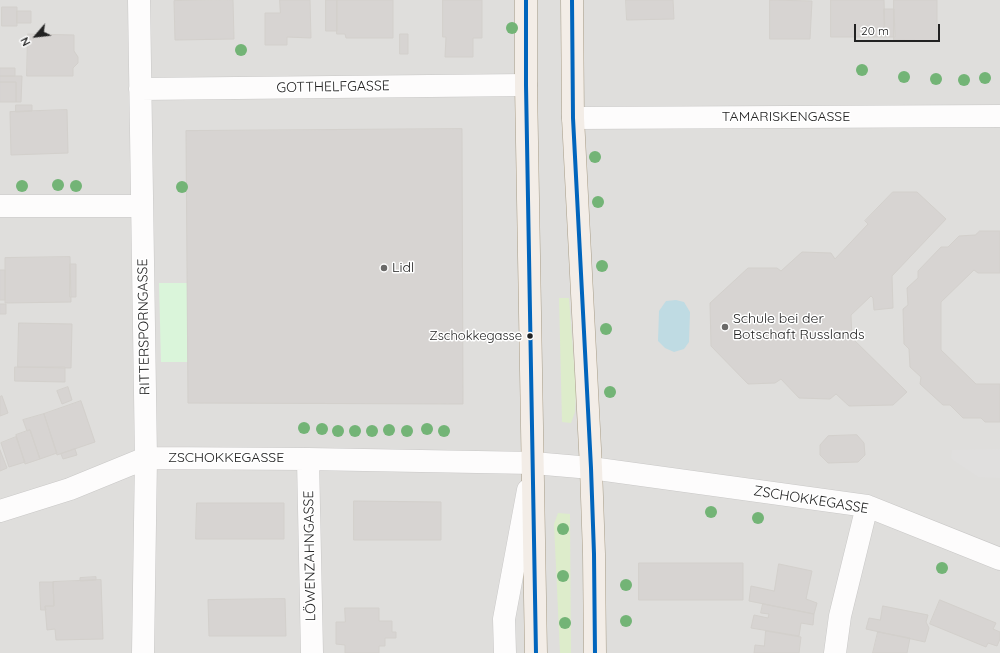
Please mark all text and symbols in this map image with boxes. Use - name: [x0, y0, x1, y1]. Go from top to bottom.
- north arrow: [16, 16, 56, 56]
- scale bar: [856, 16, 942, 42]
- text: 20 m: [861, 23, 889, 38]
- text: N: [17, 35, 33, 48]
- street label: GOTTHELFGASSE: [276, 78, 390, 96]
- street label: TAMARISKENGASSE: [722, 109, 850, 125]
- street label: RITTERSPORNGASSE: [134, 259, 154, 395]
- place label: Lidl: [392, 260, 414, 276]
- marker: Lidl: [379, 263, 389, 273]
- place label: Schule bei der Botschaft Russlands: [733, 311, 865, 344]
- marker: Schule bei der Botschaft Russlands: [720, 322, 730, 332]
- place label: Zschokkegasse: [429, 328, 522, 344]
- marker: Zschokkegasse: [525, 331, 535, 341]
- street label: ZSCHOKKEGASSE: [168, 450, 284, 466]
- street label: ZSCHOKKEGASSE: [752, 483, 870, 517]
- street label: LÖWENZAHNGASSE: [300, 491, 320, 621]

